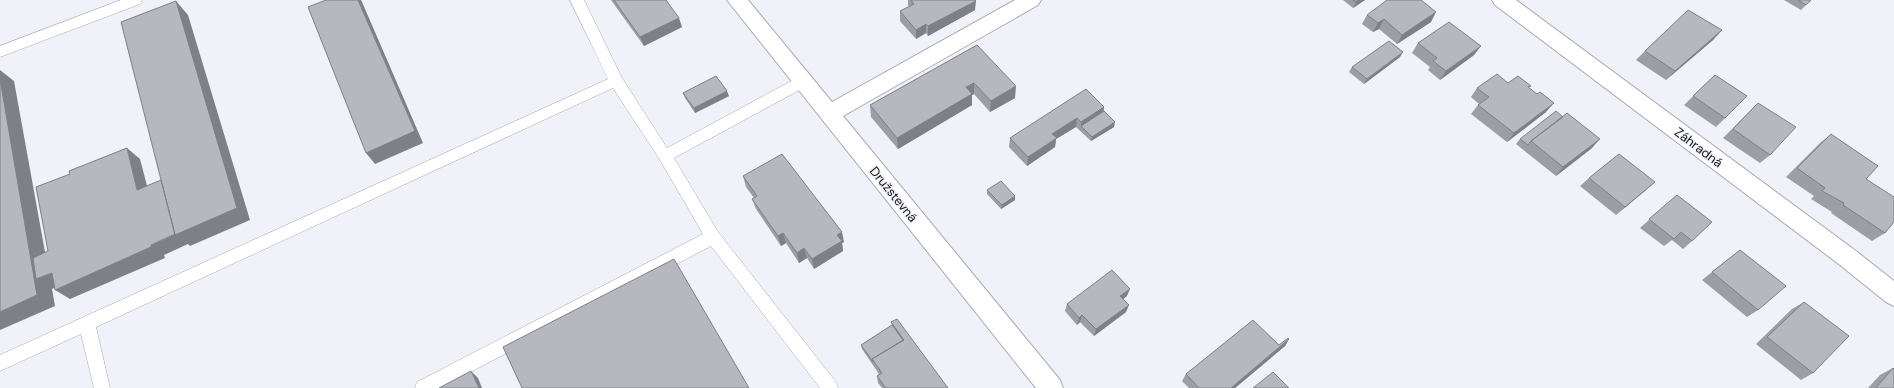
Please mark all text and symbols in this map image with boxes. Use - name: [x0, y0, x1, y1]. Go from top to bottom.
- street label: Záhradná: [1671, 124, 1726, 171]
- street label: Družstevná: [866, 163, 921, 226]

